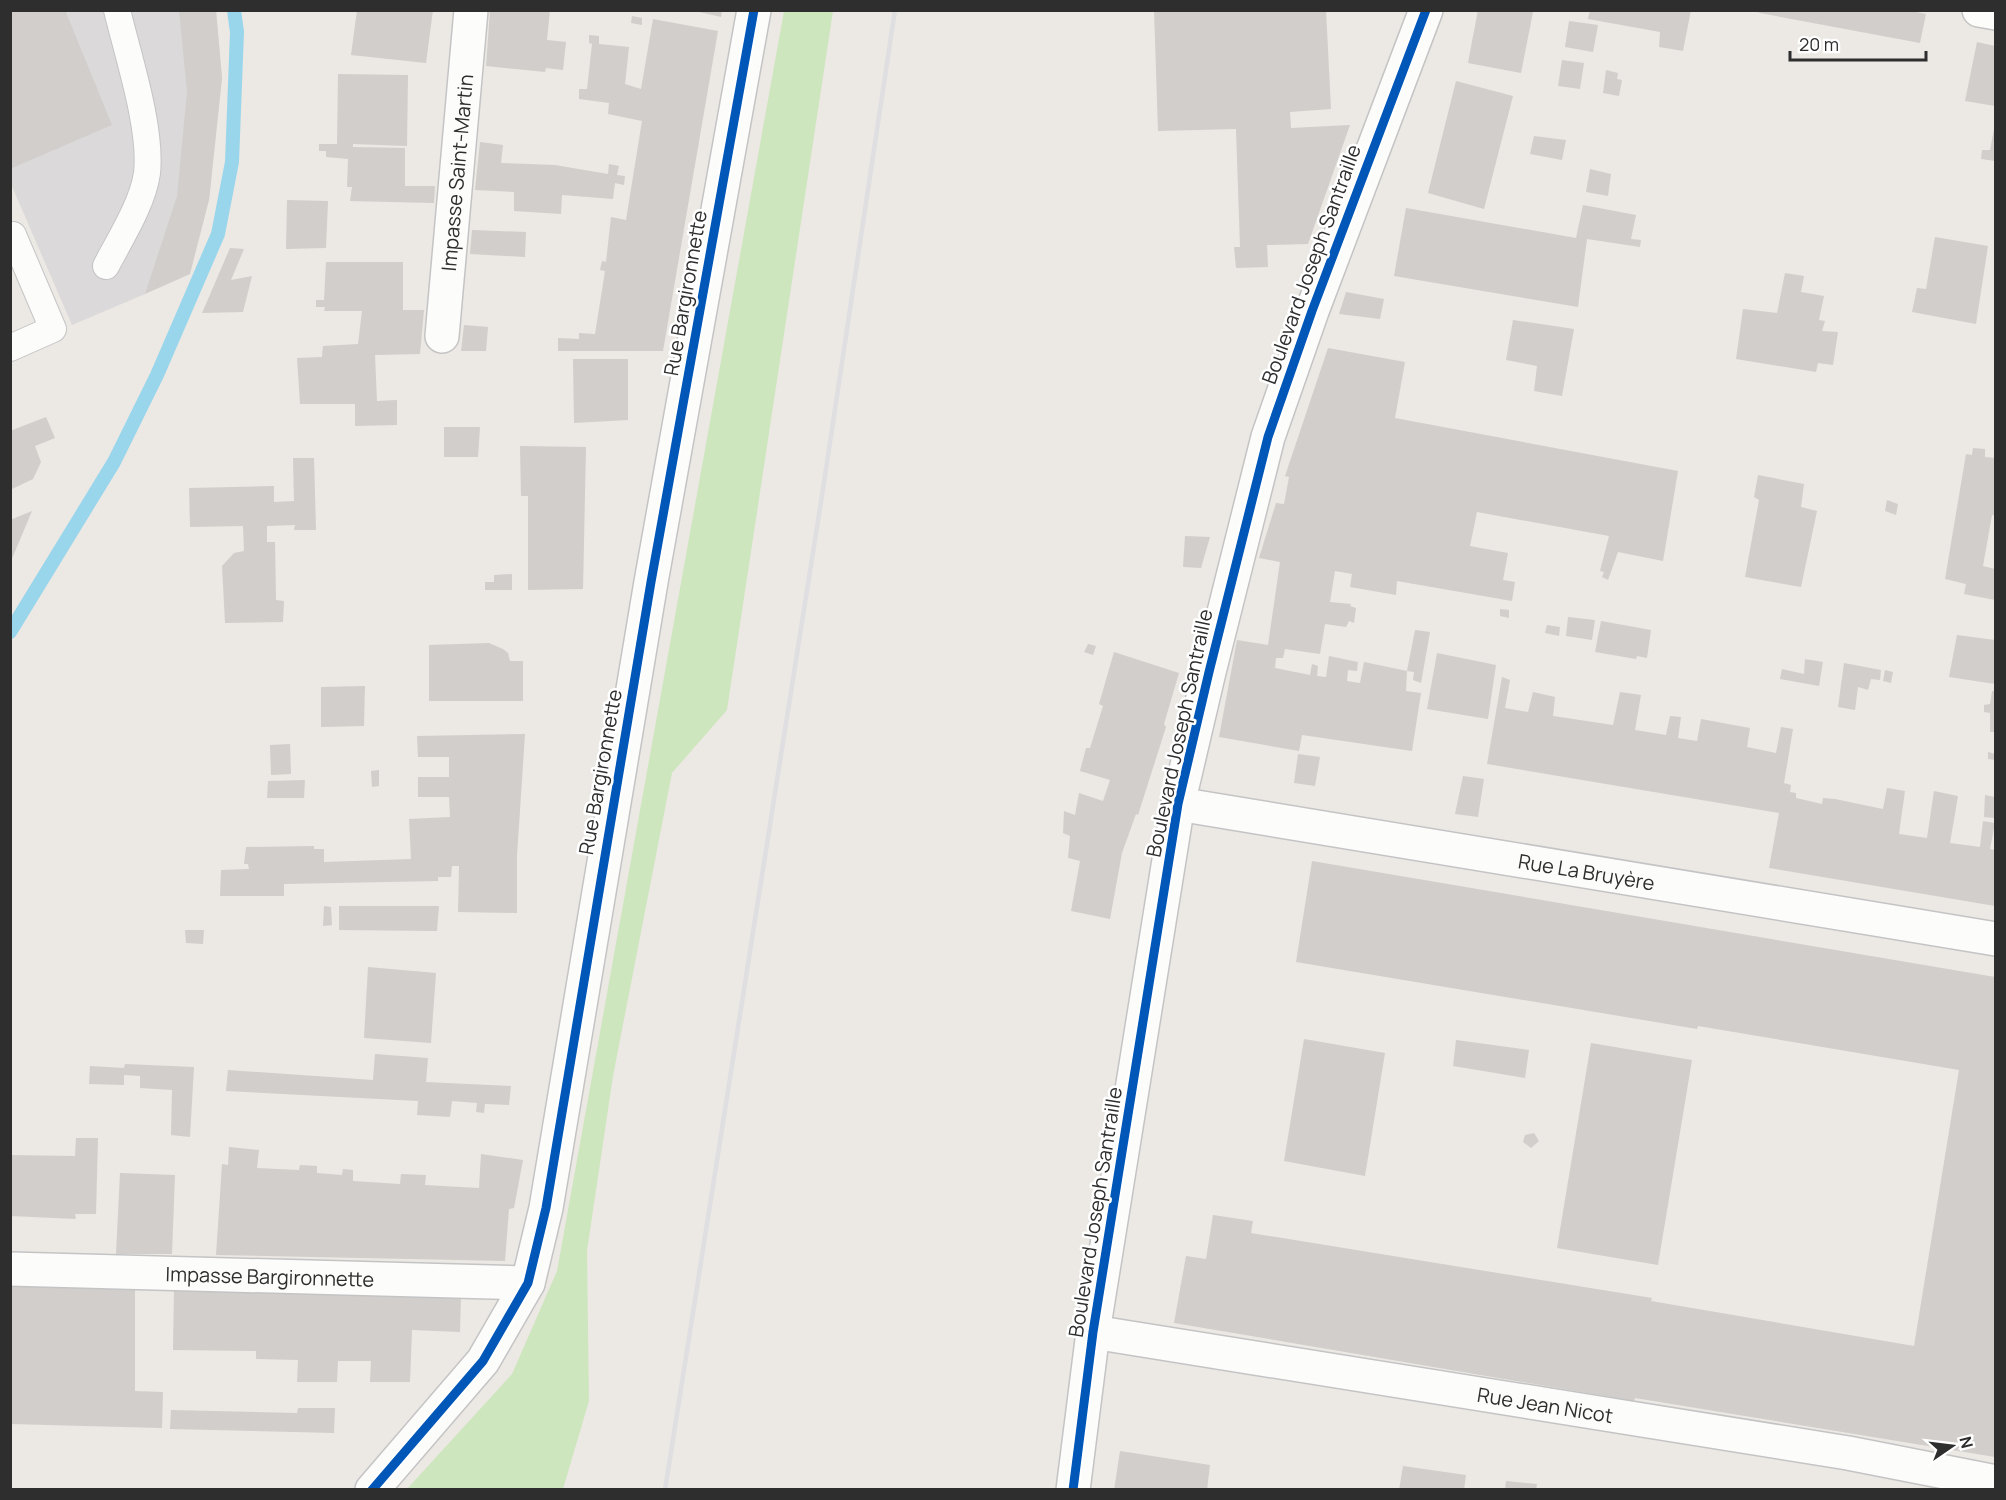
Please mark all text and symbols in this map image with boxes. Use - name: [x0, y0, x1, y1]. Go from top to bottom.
- scale bar: [1790, 24, 1926, 62]
- text: 20 m: [1799, 32, 1839, 56]
- street label: Impasse Saint-Martin: [434, 73, 479, 272]
- street label: Boulevard Joseph Santraille: [1255, 140, 1367, 388]
- street label: Rue Bargironnette: [657, 208, 713, 378]
- street label: Boulevard Joseph Santraille: [1139, 606, 1219, 860]
- street label: Rue Bargironnette: [572, 687, 628, 857]
- street label: Rue La Bruyère: [1516, 847, 1657, 896]
- street label: Boulevard Joseph Santraille: [1062, 1085, 1128, 1339]
- street label: Impasse Bargironnette: [165, 1260, 375, 1292]
- street label: Rue Jean Nicot: [1475, 1380, 1615, 1429]
- north arrow: [1922, 1416, 1982, 1476]
- text: N: [1954, 1434, 1979, 1451]

